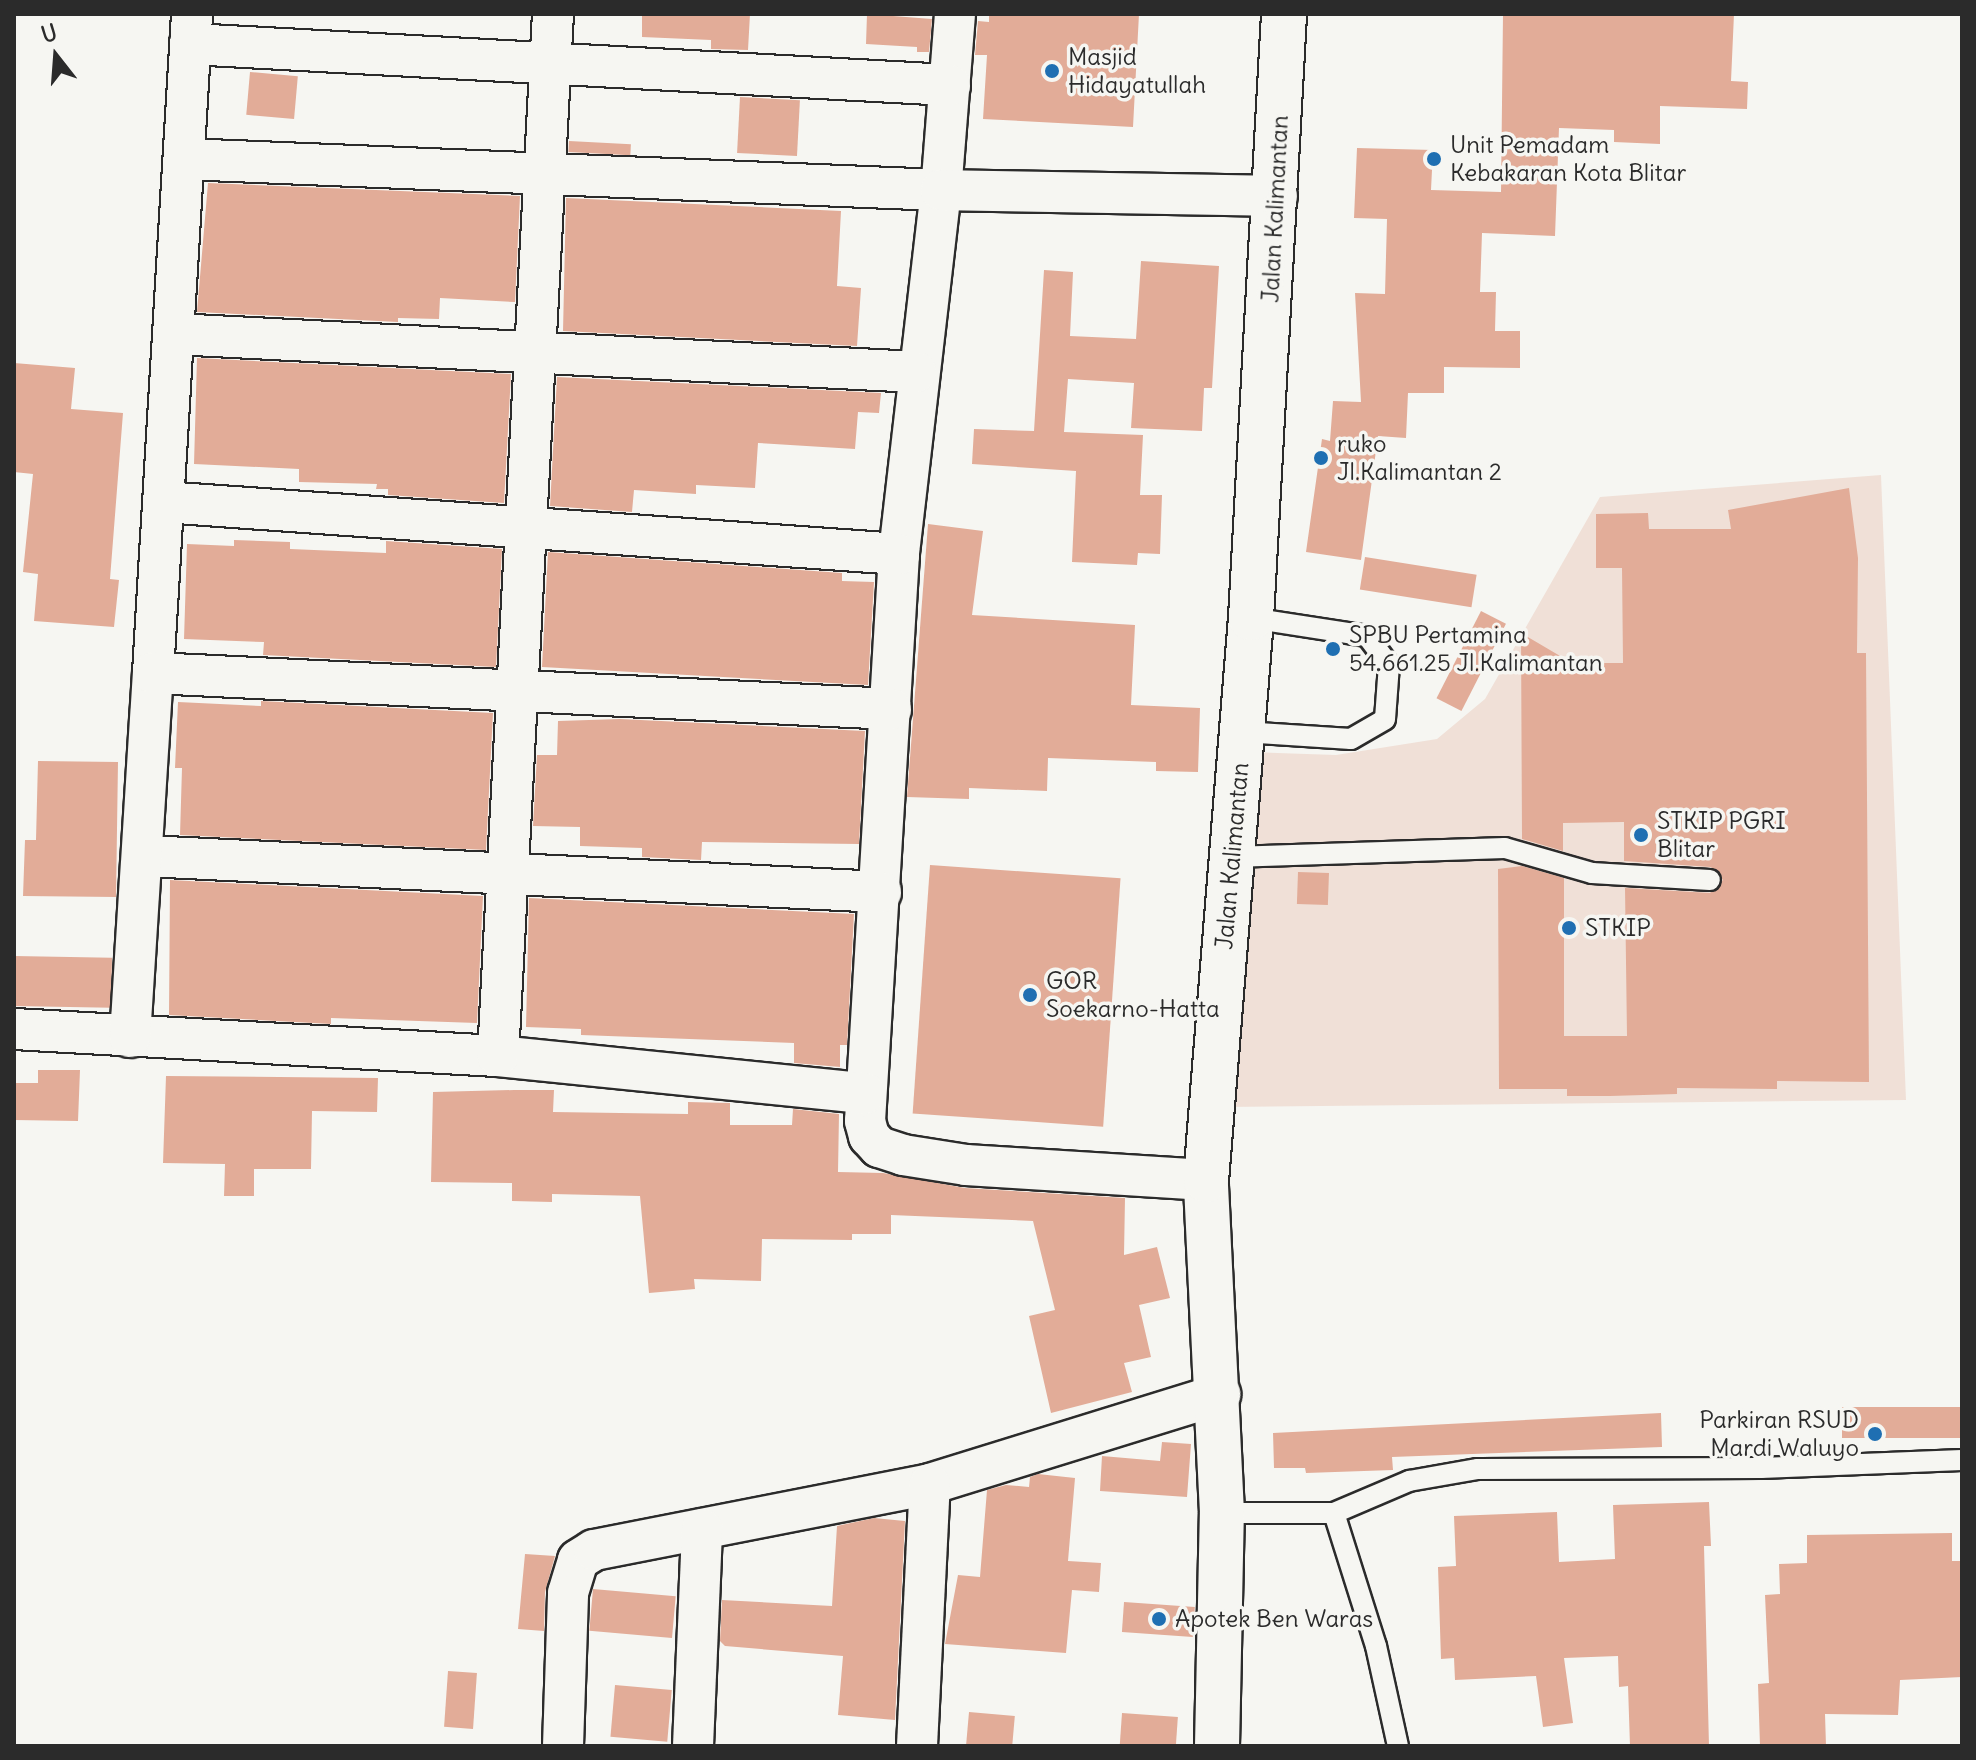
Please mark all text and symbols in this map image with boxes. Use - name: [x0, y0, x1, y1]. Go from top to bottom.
- north arrow: [16, 16, 96, 96]
- text: U: [38, 17, 60, 49]
- place label: Masjid Hidayatullah: [1068, 43, 1206, 99]
- marker: Masjid Hidayatullah: [1043, 62, 1061, 80]
- street label: Jalan Kalimantan: [1256, 114, 1294, 304]
- place label: Unit Pemadam Kebakaran Kota Blitar: [1450, 131, 1686, 187]
- marker: Unit Pemadam Kebakaran Kota Blitar: [1425, 150, 1443, 168]
- place label: ruko Jl.Kalimantan 2: [1337, 430, 1502, 486]
- marker: ruko Jl.Kalimantan 2: [1312, 449, 1330, 467]
- place label: SPBU Pertamina 54.661.25 Jl.Kalimantan: [1349, 621, 1603, 677]
- marker: SPBU Pertamina 54.661.25 Jl.Kalimantan: [1324, 640, 1342, 658]
- street label: Jalan Kalimantan: [1209, 761, 1255, 951]
- place label: STKIP PGRI Blitar: [1657, 807, 1786, 863]
- marker: STKIP PGRI Blitar: [1632, 826, 1650, 844]
- place label: STKIP: [1585, 914, 1651, 942]
- marker: STKIP: [1560, 919, 1578, 937]
- place label: GOR Soekarno-Hatta: [1046, 967, 1220, 1023]
- marker: GOR Soekarno-Hatta: [1021, 986, 1039, 1004]
- place label: Parkiran RSUD Mardi Waluyo: [1699, 1406, 1859, 1462]
- marker: Parkiran RSUD Mardi Waluyo: [1866, 1425, 1884, 1443]
- place label: Apotek Ben Waras: [1175, 1605, 1373, 1633]
- marker: Apotek Ben Waras: [1150, 1610, 1168, 1628]

